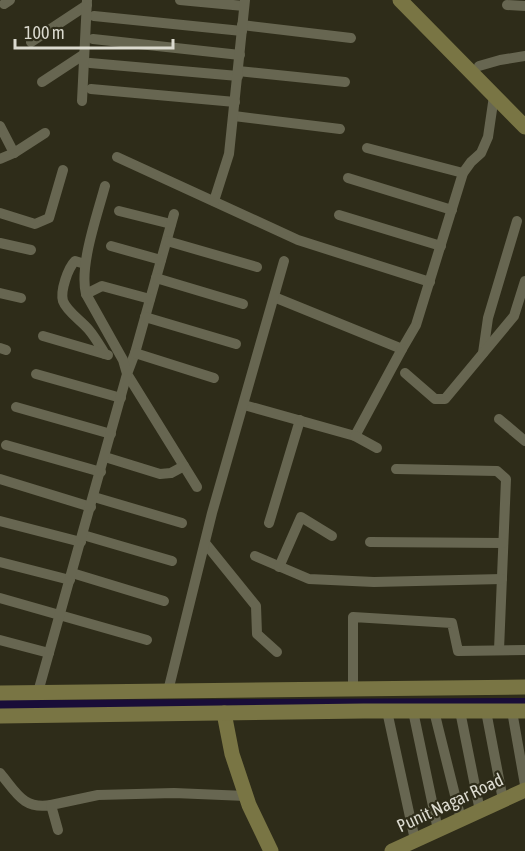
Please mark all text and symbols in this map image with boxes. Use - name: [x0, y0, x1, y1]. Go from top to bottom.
- scale bar: [15, 12, 172, 50]
- text: 100 m: [24, 22, 65, 43]
- street label: Punit Nagar Road: [393, 769, 506, 836]

